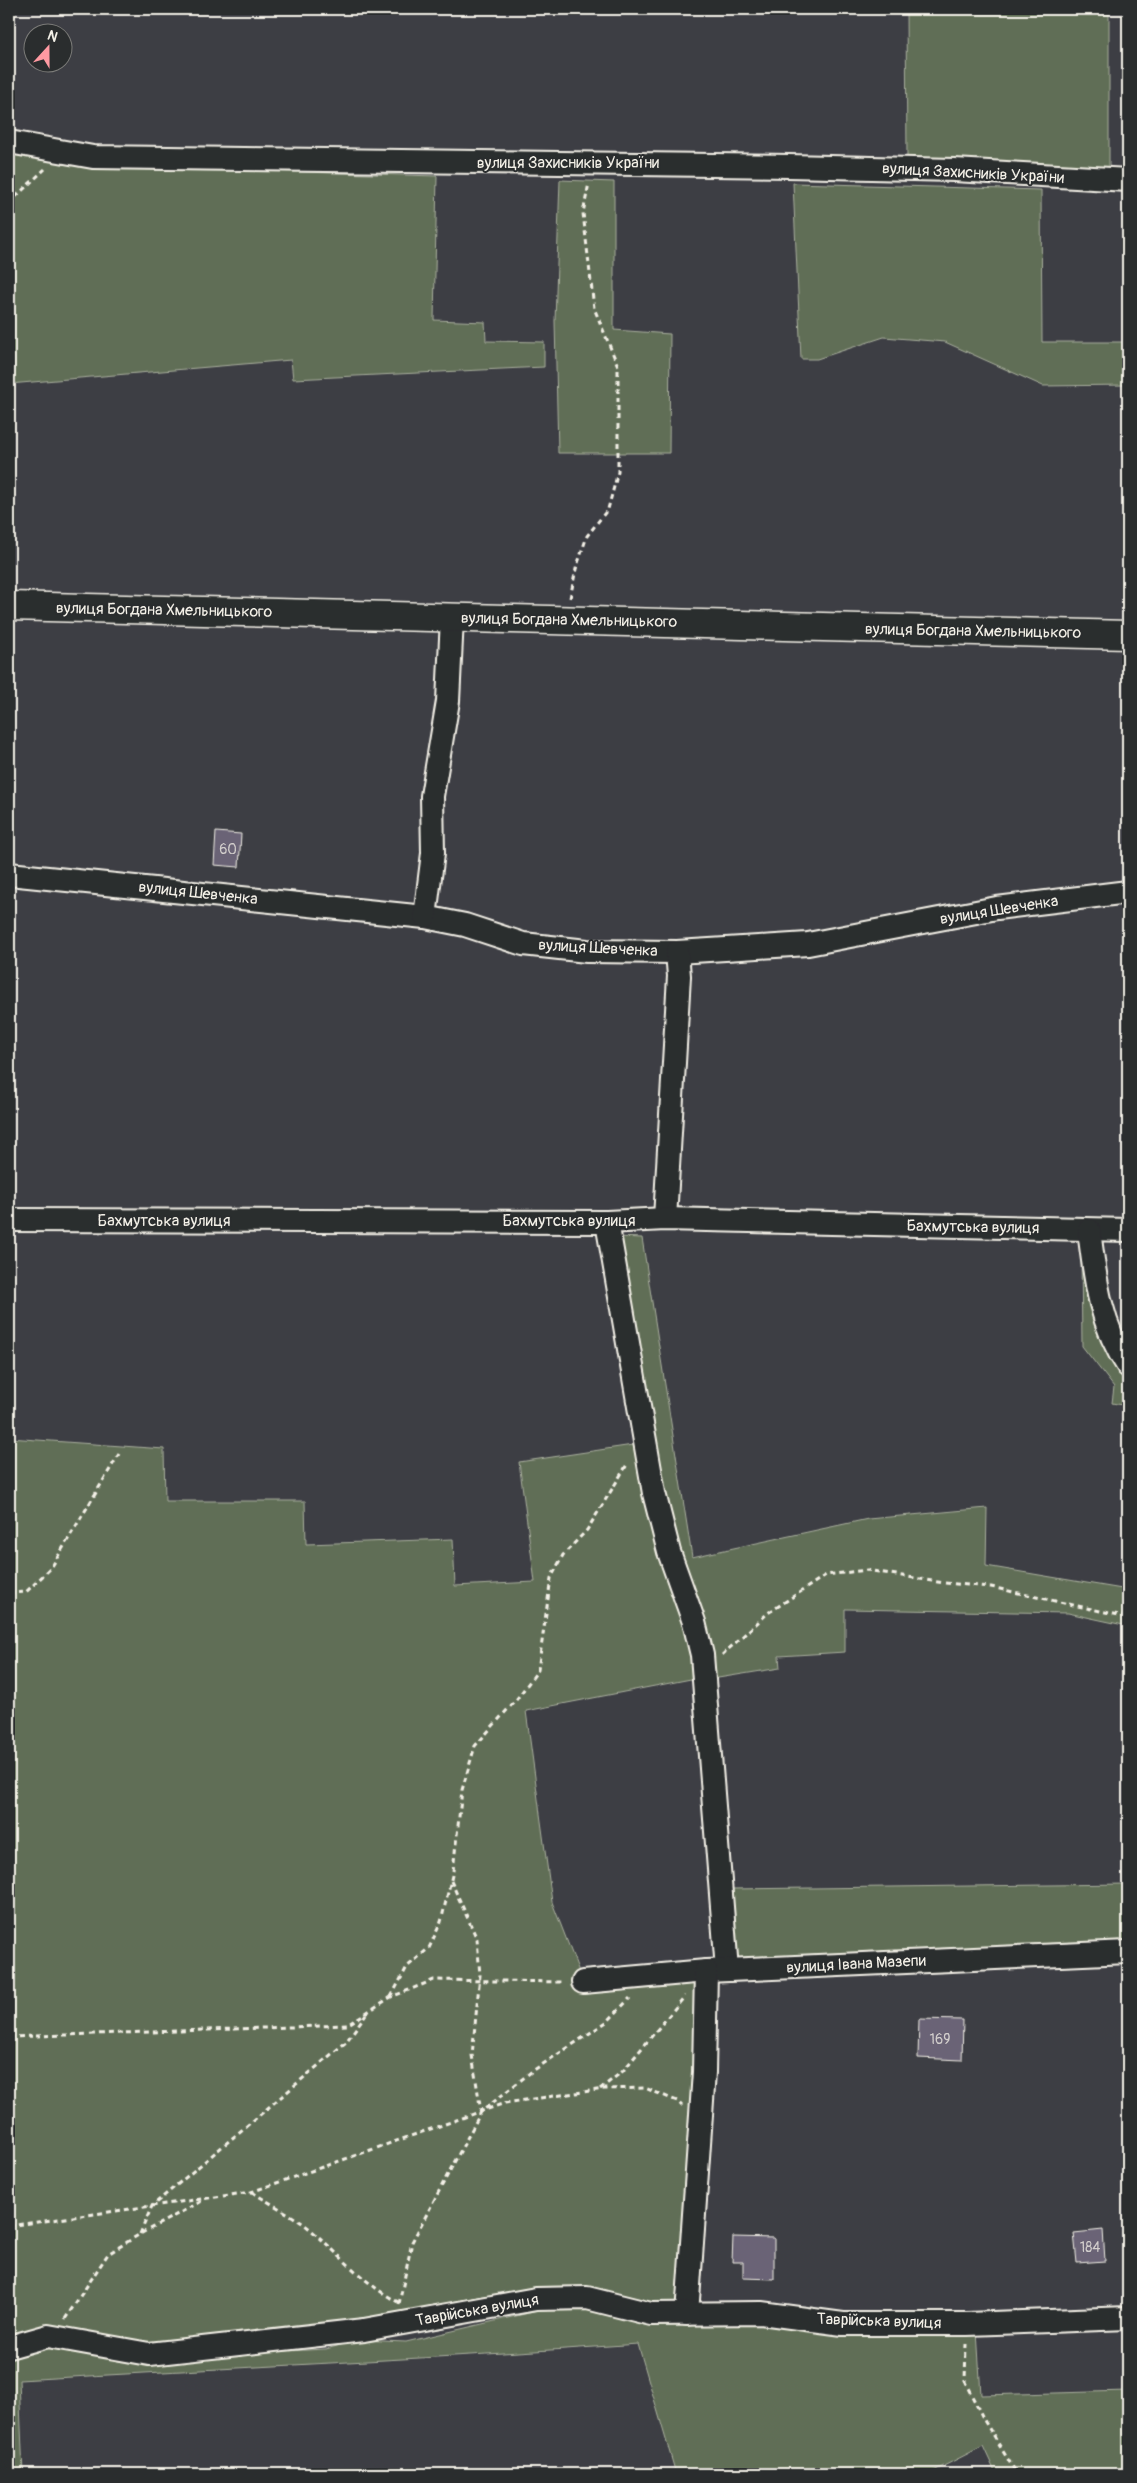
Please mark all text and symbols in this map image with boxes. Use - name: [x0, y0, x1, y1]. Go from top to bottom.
- north arrow: [22, 22, 72, 72]
- text: N: [45, 27, 60, 46]
- street label: вулиця Захисників України: [477, 153, 659, 173]
- street label: вулиця Захисників України: [881, 158, 1065, 188]
- street label: вулиця Богдана Хмельницького: [56, 598, 273, 622]
- street label: вулиця Богдана Хмельницького: [461, 608, 678, 632]
- street label: вулиця Богдана Хмельницького: [865, 619, 1082, 643]
- house number: 60: [219, 841, 237, 858]
- street label: вулиця Шевченка: [137, 877, 259, 909]
- street label: вулиця Шевченка: [938, 891, 1060, 929]
- street label: вулиця Шевченка: [538, 935, 658, 961]
- street label: Бахмутська вулиця: [98, 1211, 230, 1231]
- street label: Бахмутська вулиця: [503, 1211, 635, 1231]
- street label: Бахмутська вулиця: [906, 1216, 1040, 1238]
- street label: вулиця Івана Мазепи: [786, 1950, 926, 1978]
- house number: 169: [930, 2031, 950, 2048]
- house number: 184: [1080, 2239, 1100, 2256]
- street label: Таврійська вулиця: [414, 2289, 540, 2331]
- street label: Таврійська вулиця: [816, 2309, 942, 2333]

